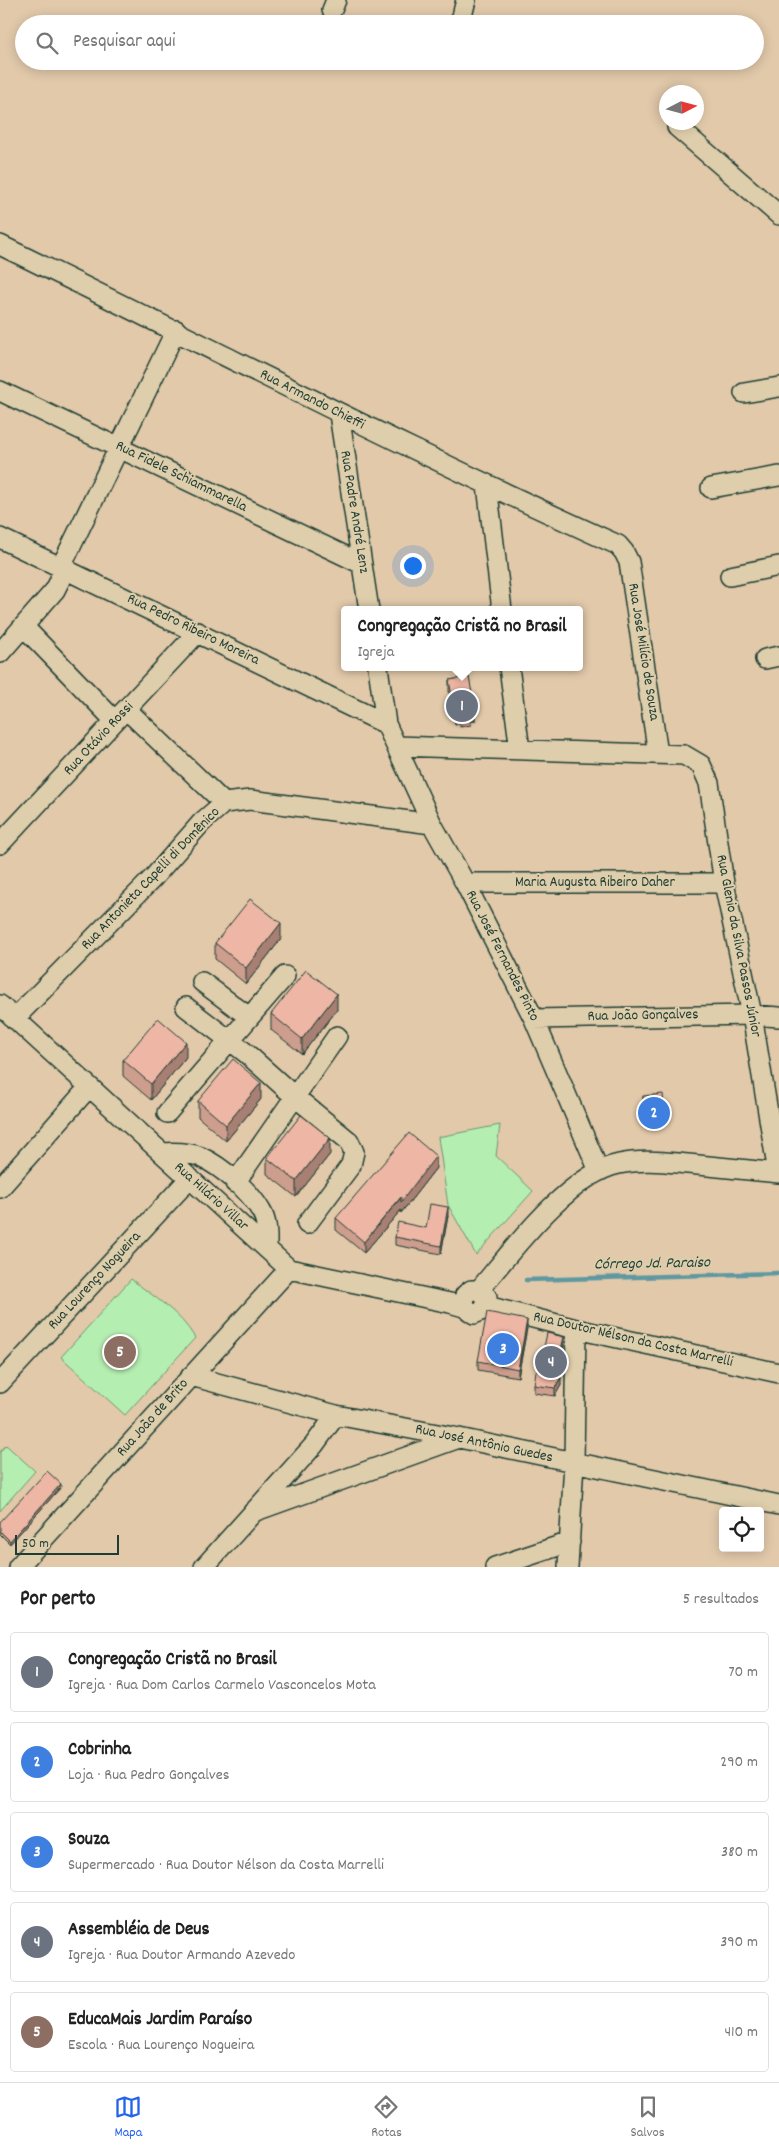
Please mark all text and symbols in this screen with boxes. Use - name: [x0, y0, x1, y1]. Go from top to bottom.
- search box: [15, 15, 764, 70]
- icon: search: [33, 29, 61, 57]
- text: Pesquisar aqui: [73, 29, 175, 56]
- north arrow: [659, 85, 704, 130]
- street label: Rua Armando Chieffi: [256, 364, 369, 436]
- street label: Rua Fidele Schiammarella: [111, 436, 251, 519]
- street label: Rua Padre André Lenz: [333, 449, 375, 575]
- your location: [400, 553, 426, 579]
- street label: Rua José Milício de Souza: [621, 582, 665, 723]
- street label: Rua Pedro Ribeiro Moreira: [123, 588, 264, 672]
- popup: [341, 606, 583, 671]
- text: Congregação Cristã no Brasil: [358, 614, 566, 641]
- text: Igreja: [358, 641, 394, 664]
- pin: 1: [446, 687, 478, 725]
- street label: Rua Otávio Rossi: [59, 697, 139, 781]
- street label: Rua Antonieta Capelli di Domênico: [76, 802, 226, 956]
- street label: Rua Glenio da Silva Passos Júnior: [709, 853, 767, 1040]
- street label: Maria Augusta Ribeiro Daher: [515, 872, 675, 894]
- street label: Rua José Fernandes Pinto: [459, 887, 545, 1026]
- street label: Rua João Gonçalves: [587, 1004, 699, 1028]
- pin: 2: [638, 1094, 670, 1132]
- street label: Rua Hilário Villar: [169, 1157, 254, 1237]
- street label: Rua Lourenço Nogueira: [43, 1226, 147, 1335]
- water label: Córrego Jd. Paraiso: [594, 1251, 711, 1277]
- street label: Rua Doutor Nélson da Costa Marrelli: [531, 1306, 735, 1374]
- pin: 3: [487, 1330, 519, 1368]
- pin: 5: [104, 1333, 136, 1371]
- pin: 4: [535, 1343, 567, 1381]
- street label: Rua João de Brito: [112, 1374, 194, 1462]
- street label: Rua José Antônio Guedes: [413, 1419, 555, 1469]
- map controls: [719, 1507, 764, 1552]
- button: locate: [719, 1507, 764, 1552]
- scale bar: [15, 1532, 119, 1555]
- text: 50 m: [22, 1534, 49, 1554]
- text: Por perto: [20, 1585, 95, 1615]
- text: 5 resultados: [683, 1588, 759, 1611]
- text: Congregação Cristã no Brasil: [68, 1647, 277, 1674]
- text: 1: [35, 1661, 39, 1684]
- text: 70 m: [728, 1661, 758, 1684]
- text: Igreja · Rua Dom Carlos Carmelo Vasconcelos Mota: [68, 1674, 376, 1697]
- text: Cobrinha: [68, 1737, 131, 1764]
- text: 2: [34, 1751, 41, 1774]
- text: 290 m: [720, 1751, 758, 1774]
- text: Loja · Rua Pedro Gonçalves: [68, 1764, 230, 1787]
- text: Souza: [68, 1827, 109, 1854]
- text: 3: [33, 1841, 41, 1864]
- text: 380 m: [721, 1841, 758, 1864]
- text: Supermercado · Rua Doutor Nélson da Costa Marrelli: [68, 1854, 384, 1877]
- text: Assembléia de Deus: [68, 1917, 209, 1944]
- text: 4: [34, 1931, 40, 1954]
- text: 390 m: [720, 1931, 758, 1954]
- text: Igreja · Rua Doutor Armando Azevedo: [68, 1944, 295, 1967]
- text: EducaMais Jardim Paraíso: [68, 2007, 252, 2034]
- text: 5: [33, 2021, 41, 2044]
- text: 410 m: [724, 2021, 758, 2044]
- text: Escola · Rua Lourenço Nogueira: [68, 2034, 254, 2057]
- tab: Mapa: [114, 2093, 142, 2143]
- tab: Rotas: [371, 2093, 402, 2143]
- tab: Salvos: [631, 2093, 665, 2143]

